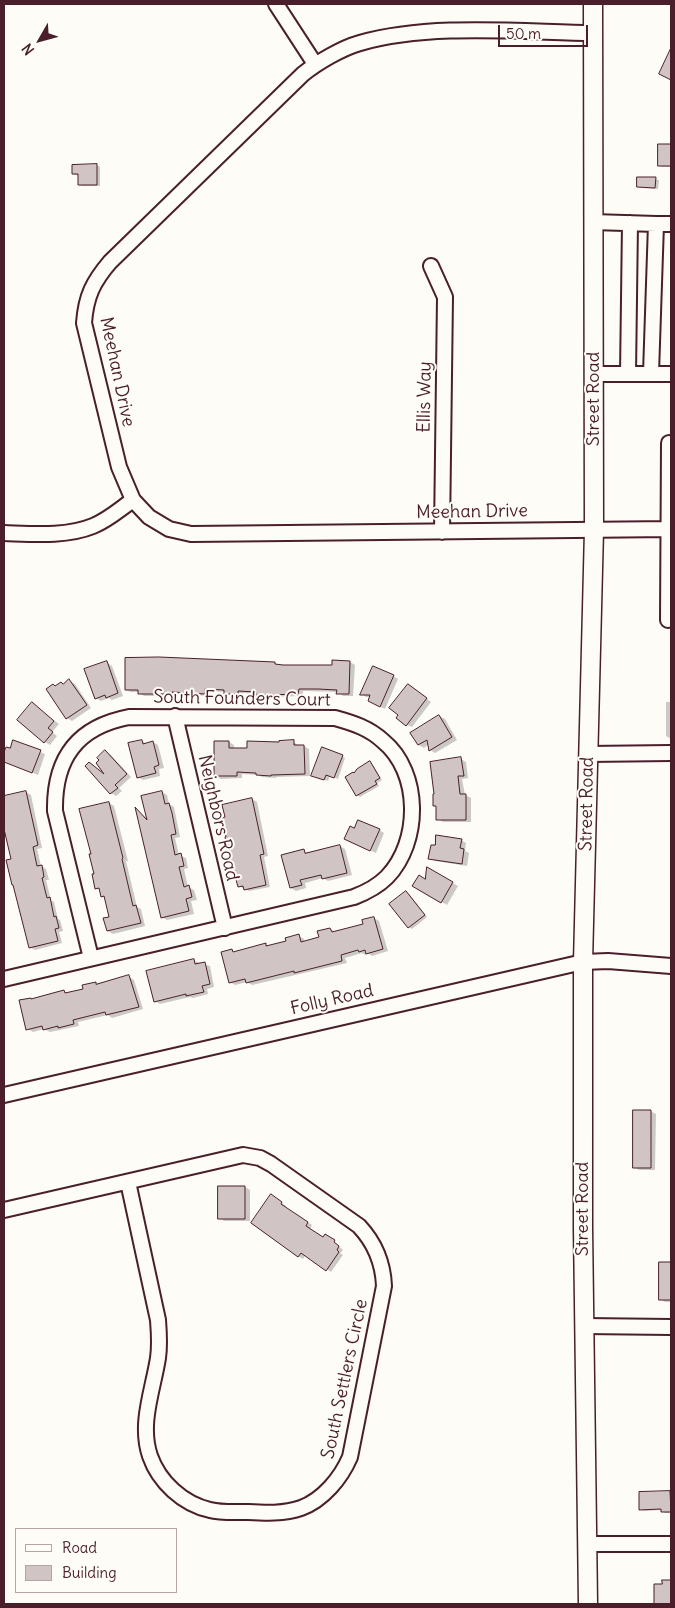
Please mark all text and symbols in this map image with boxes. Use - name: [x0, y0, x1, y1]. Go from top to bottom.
- north arrow: [15, 15, 65, 65]
- scale bar: [500, 15, 590, 47]
- text: 50 m: [506, 24, 541, 43]
- text: N: [18, 40, 38, 59]
- street label: Meehan Drive: [95, 315, 139, 429]
- street label: Street Road: [583, 352, 605, 446]
- street label: Ellis Way: [414, 361, 436, 433]
- street label: Meehan Drive: [416, 500, 528, 524]
- street label: South Founders Court: [153, 687, 331, 711]
- street label: Neighbors Road: [193, 753, 243, 883]
- street label: Street Road: [575, 757, 599, 851]
- street label: Folly Road: [289, 980, 375, 1020]
- street label: Street Road: [572, 1162, 594, 1256]
- street label: South Settlers Circle: [318, 1297, 372, 1461]
- legend: [15, 1528, 178, 1593]
- text: Road: [62, 1538, 97, 1557]
- text: Building: [62, 1563, 117, 1582]

